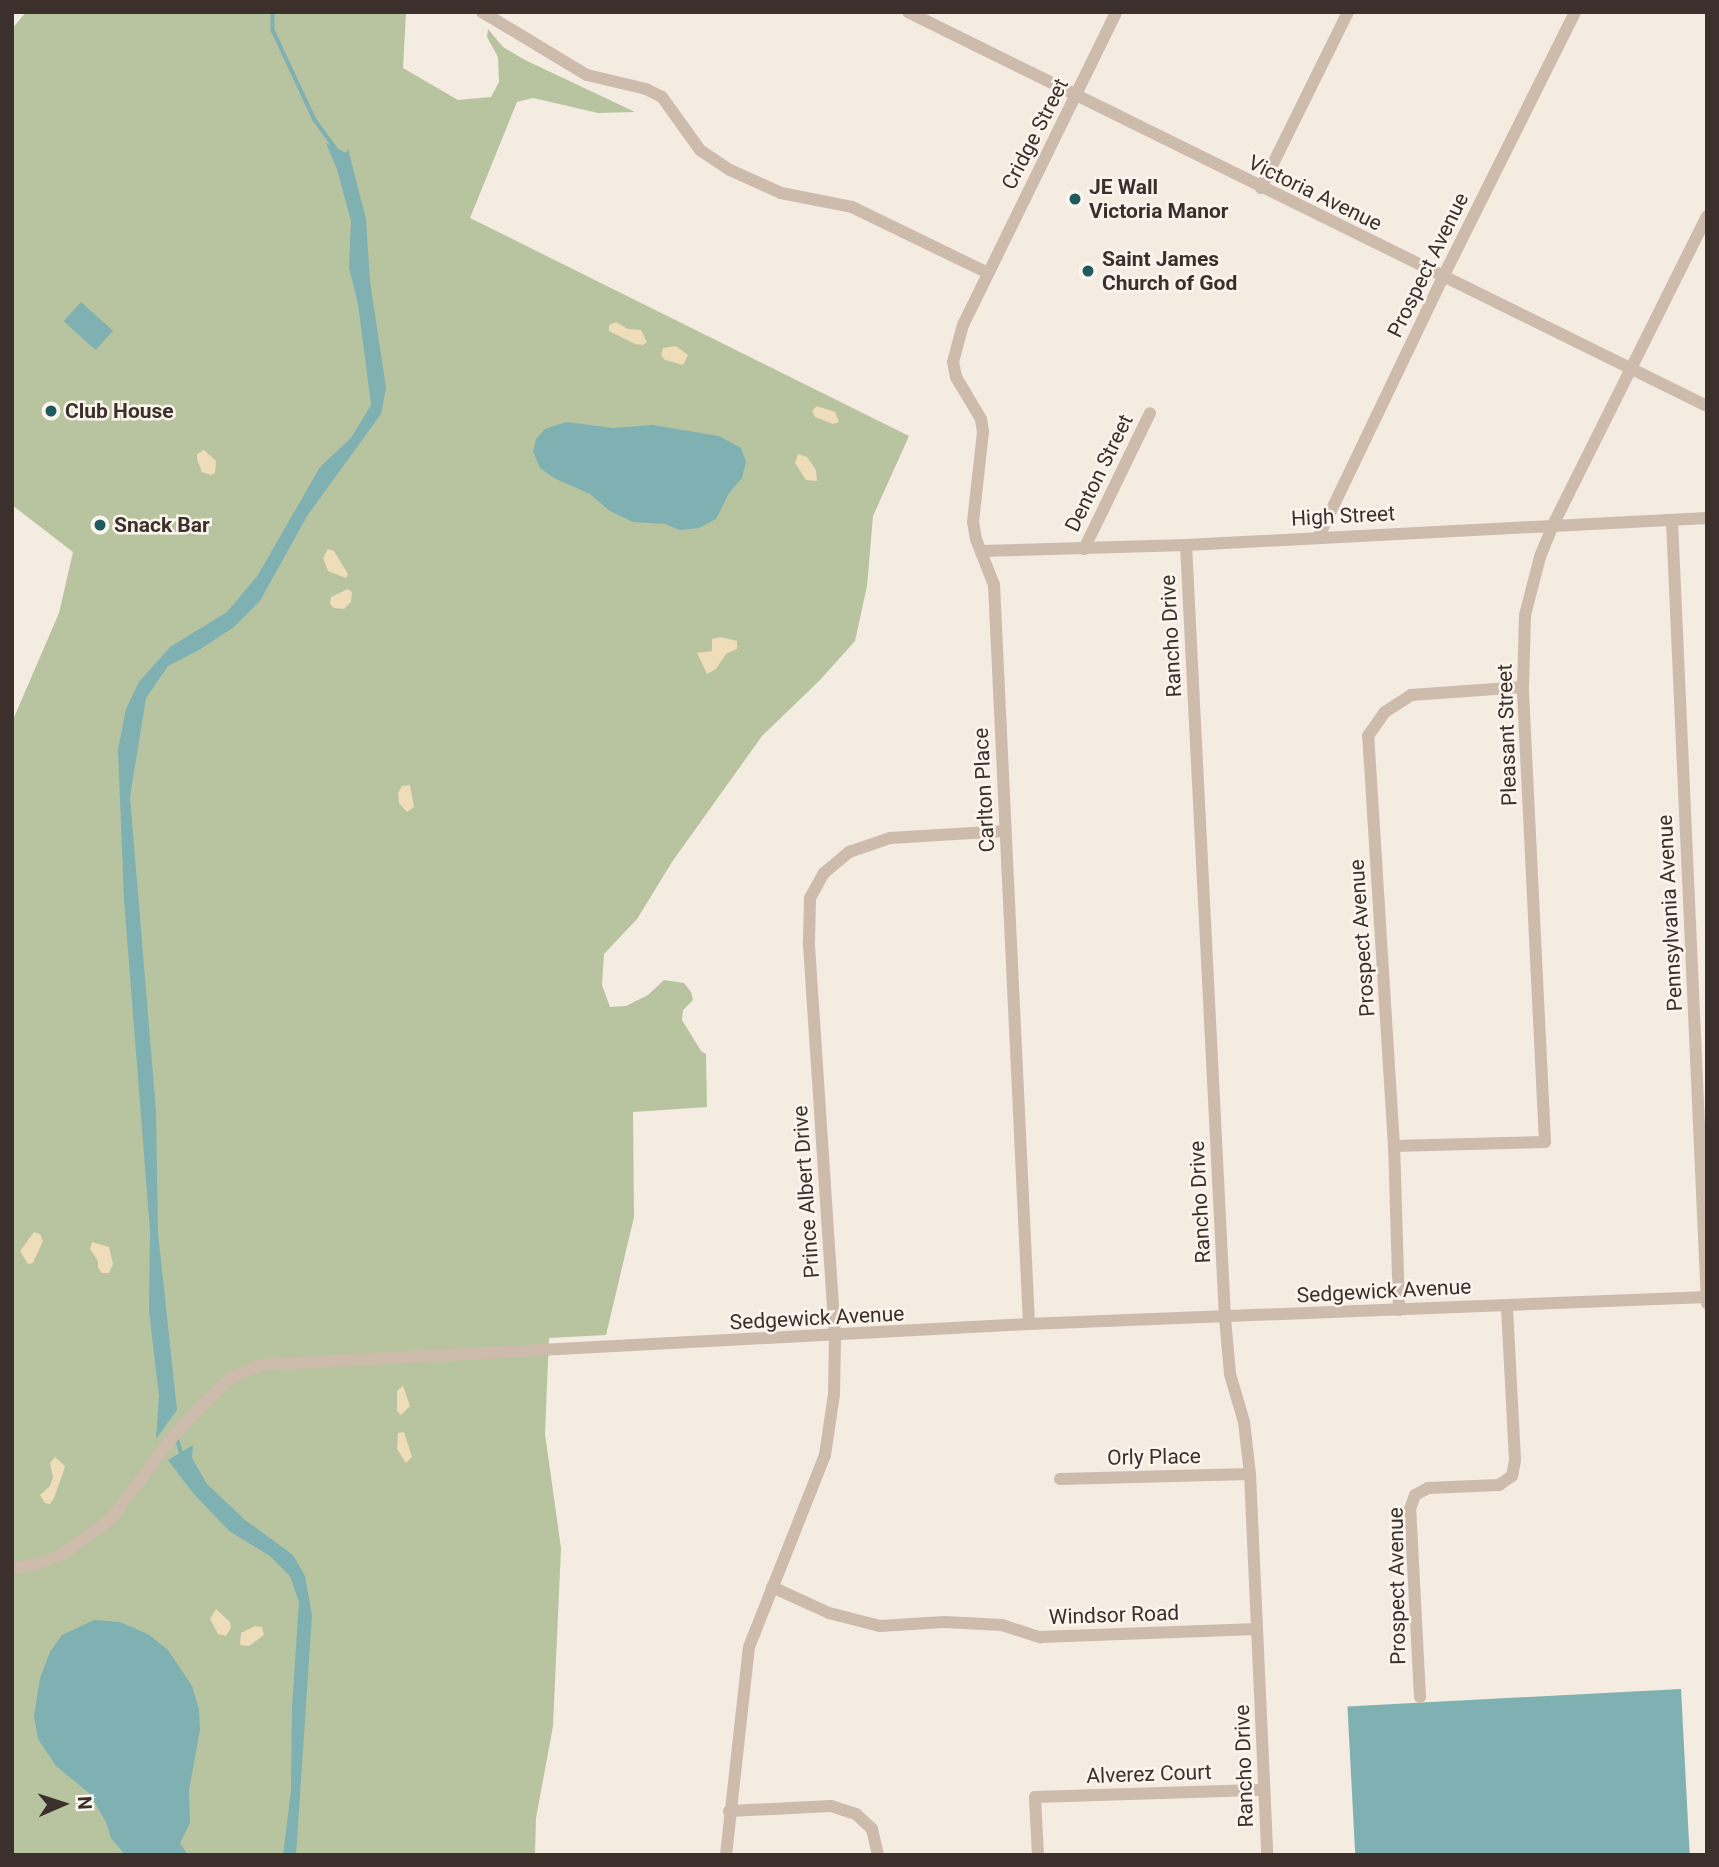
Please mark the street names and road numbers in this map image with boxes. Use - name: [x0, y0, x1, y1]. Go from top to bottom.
- street label: Cridge Street: [996, 74, 1074, 194]
- street label: Victoria Avenue: [1244, 150, 1386, 236]
- street label: Prospect Avenue: [1382, 189, 1474, 341]
- street label: Denton Street: [1060, 410, 1138, 536]
- street label: High Street: [1290, 501, 1396, 531]
- street label: Rancho Drive: [1155, 574, 1187, 698]
- street label: Pleasant Street: [1492, 663, 1522, 807]
- street label: Carlton Place: [968, 727, 1000, 853]
- street label: Pennsylvania Avenue: [1652, 814, 1688, 1012]
- street label: Prospect Avenue: [1344, 858, 1380, 1018]
- street label: Prince Albert Drive: [787, 1105, 825, 1279]
- street label: Rancho Drive: [1184, 1140, 1216, 1264]
- street label: Sedgewick Avenue: [1296, 1274, 1472, 1308]
- street label: Sedgewick Avenue: [729, 1301, 905, 1335]
- street label: Orly Place: [1107, 1444, 1201, 1470]
- street label: Prospect Avenue: [1383, 1507, 1411, 1665]
- street label: Windsor Road: [1048, 1600, 1180, 1630]
- street label: Rancho Drive: [1229, 1704, 1259, 1828]
- street label: Alverez Court: [1086, 1759, 1212, 1789]

